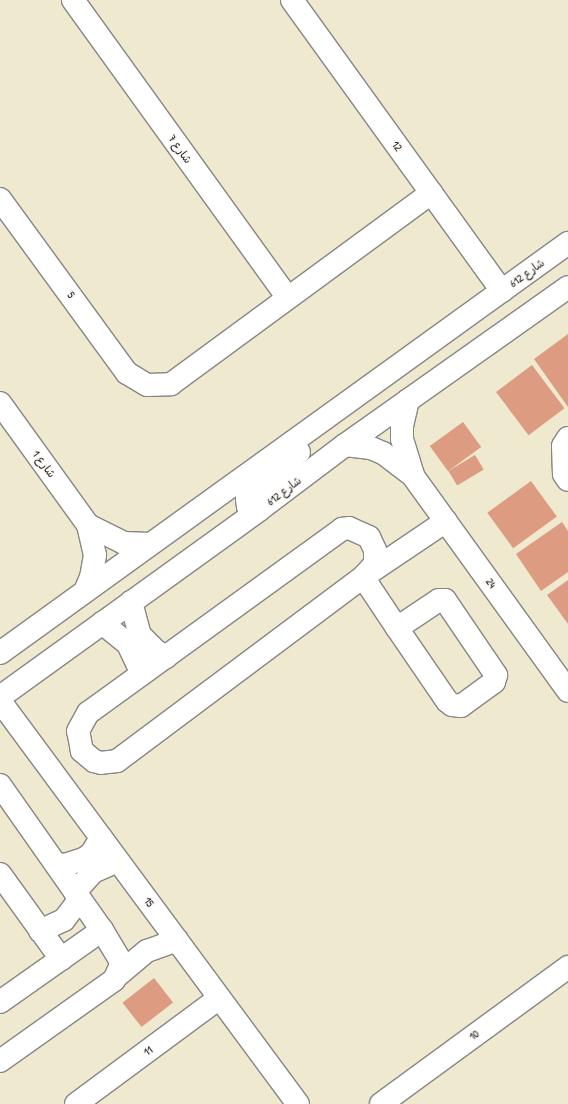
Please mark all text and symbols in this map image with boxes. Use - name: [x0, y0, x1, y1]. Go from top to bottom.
- street label: شارع 7: [165, 132, 195, 166]
- street label: 12: [389, 138, 405, 154]
- street label: شارع 612: [507, 256, 547, 290]
- street label: 5: [64, 289, 78, 301]
- street label: شارع 1: [30, 448, 58, 480]
- street label: شارع 612: [264, 474, 304, 508]
- street label: 24: [483, 575, 499, 591]
- street label: 15: [141, 895, 157, 909]
- street label: 10: [467, 1027, 481, 1043]
- street label: 11: [141, 1043, 155, 1059]

